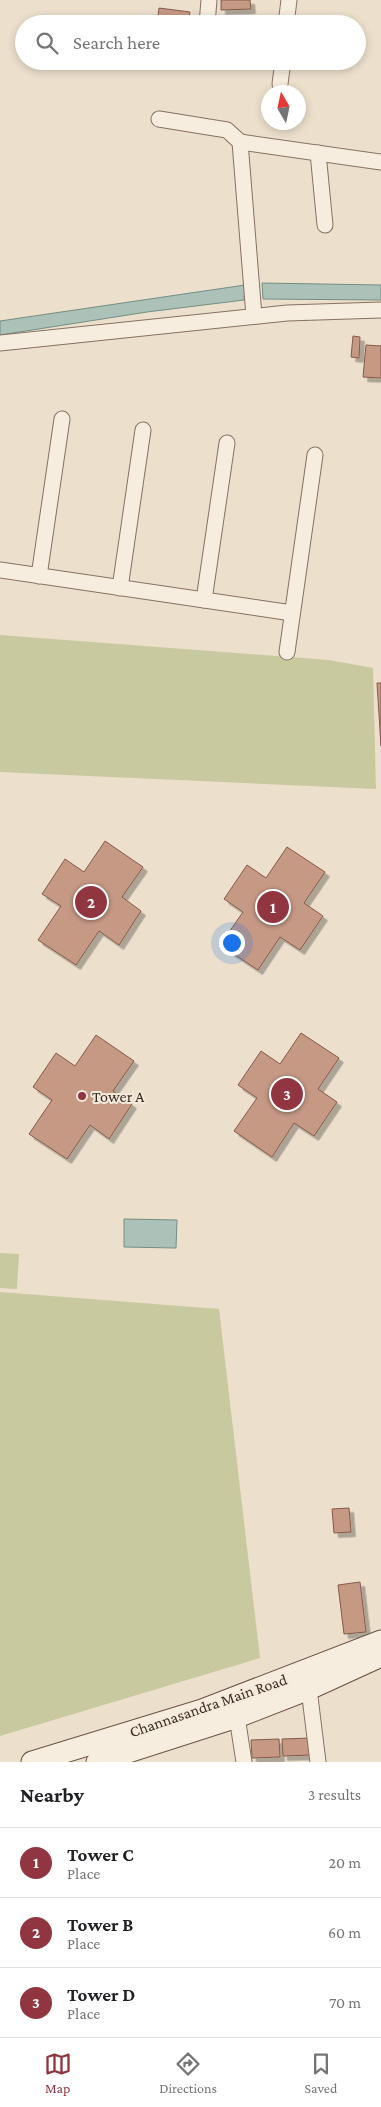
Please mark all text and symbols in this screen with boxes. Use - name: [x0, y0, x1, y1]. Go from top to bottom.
- search box: [15, 15, 366, 70]
- icon: search: [33, 29, 61, 57]
- text: Search here: [73, 32, 160, 53]
- north arrow: [261, 85, 306, 130]
- pin: 2: [75, 883, 107, 921]
- pin: 1: [257, 888, 289, 926]
- your location: [219, 930, 245, 956]
- pin: 3: [271, 1075, 303, 1113]
- place label: Tower A: [92, 1088, 145, 1105]
- marker: Tower A: [76, 1090, 88, 1102]
- street label: Channasandra Main Road: [127, 1670, 290, 1740]
- text: Nearby: [20, 1783, 84, 1807]
- text: 3 results: [308, 1786, 361, 1803]
- text: Tower C: [67, 1844, 134, 1865]
- text: 1: [33, 1854, 39, 1871]
- text: 20 m: [328, 1854, 361, 1871]
- text: Place: [67, 1865, 100, 1882]
- text: Tower B: [67, 1914, 133, 1935]
- text: 2: [32, 1924, 40, 1941]
- text: 60 m: [328, 1924, 361, 1941]
- text: Place: [67, 1935, 100, 1952]
- text: Tower D: [67, 1984, 135, 2005]
- text: 3: [32, 1994, 40, 2011]
- text: 70 m: [329, 1994, 361, 2011]
- text: Place: [67, 2005, 100, 2022]
- tab: Map: [44, 2050, 72, 2096]
- tab: Directions: [159, 2050, 217, 2096]
- tab: Saved: [304, 2050, 337, 2096]

